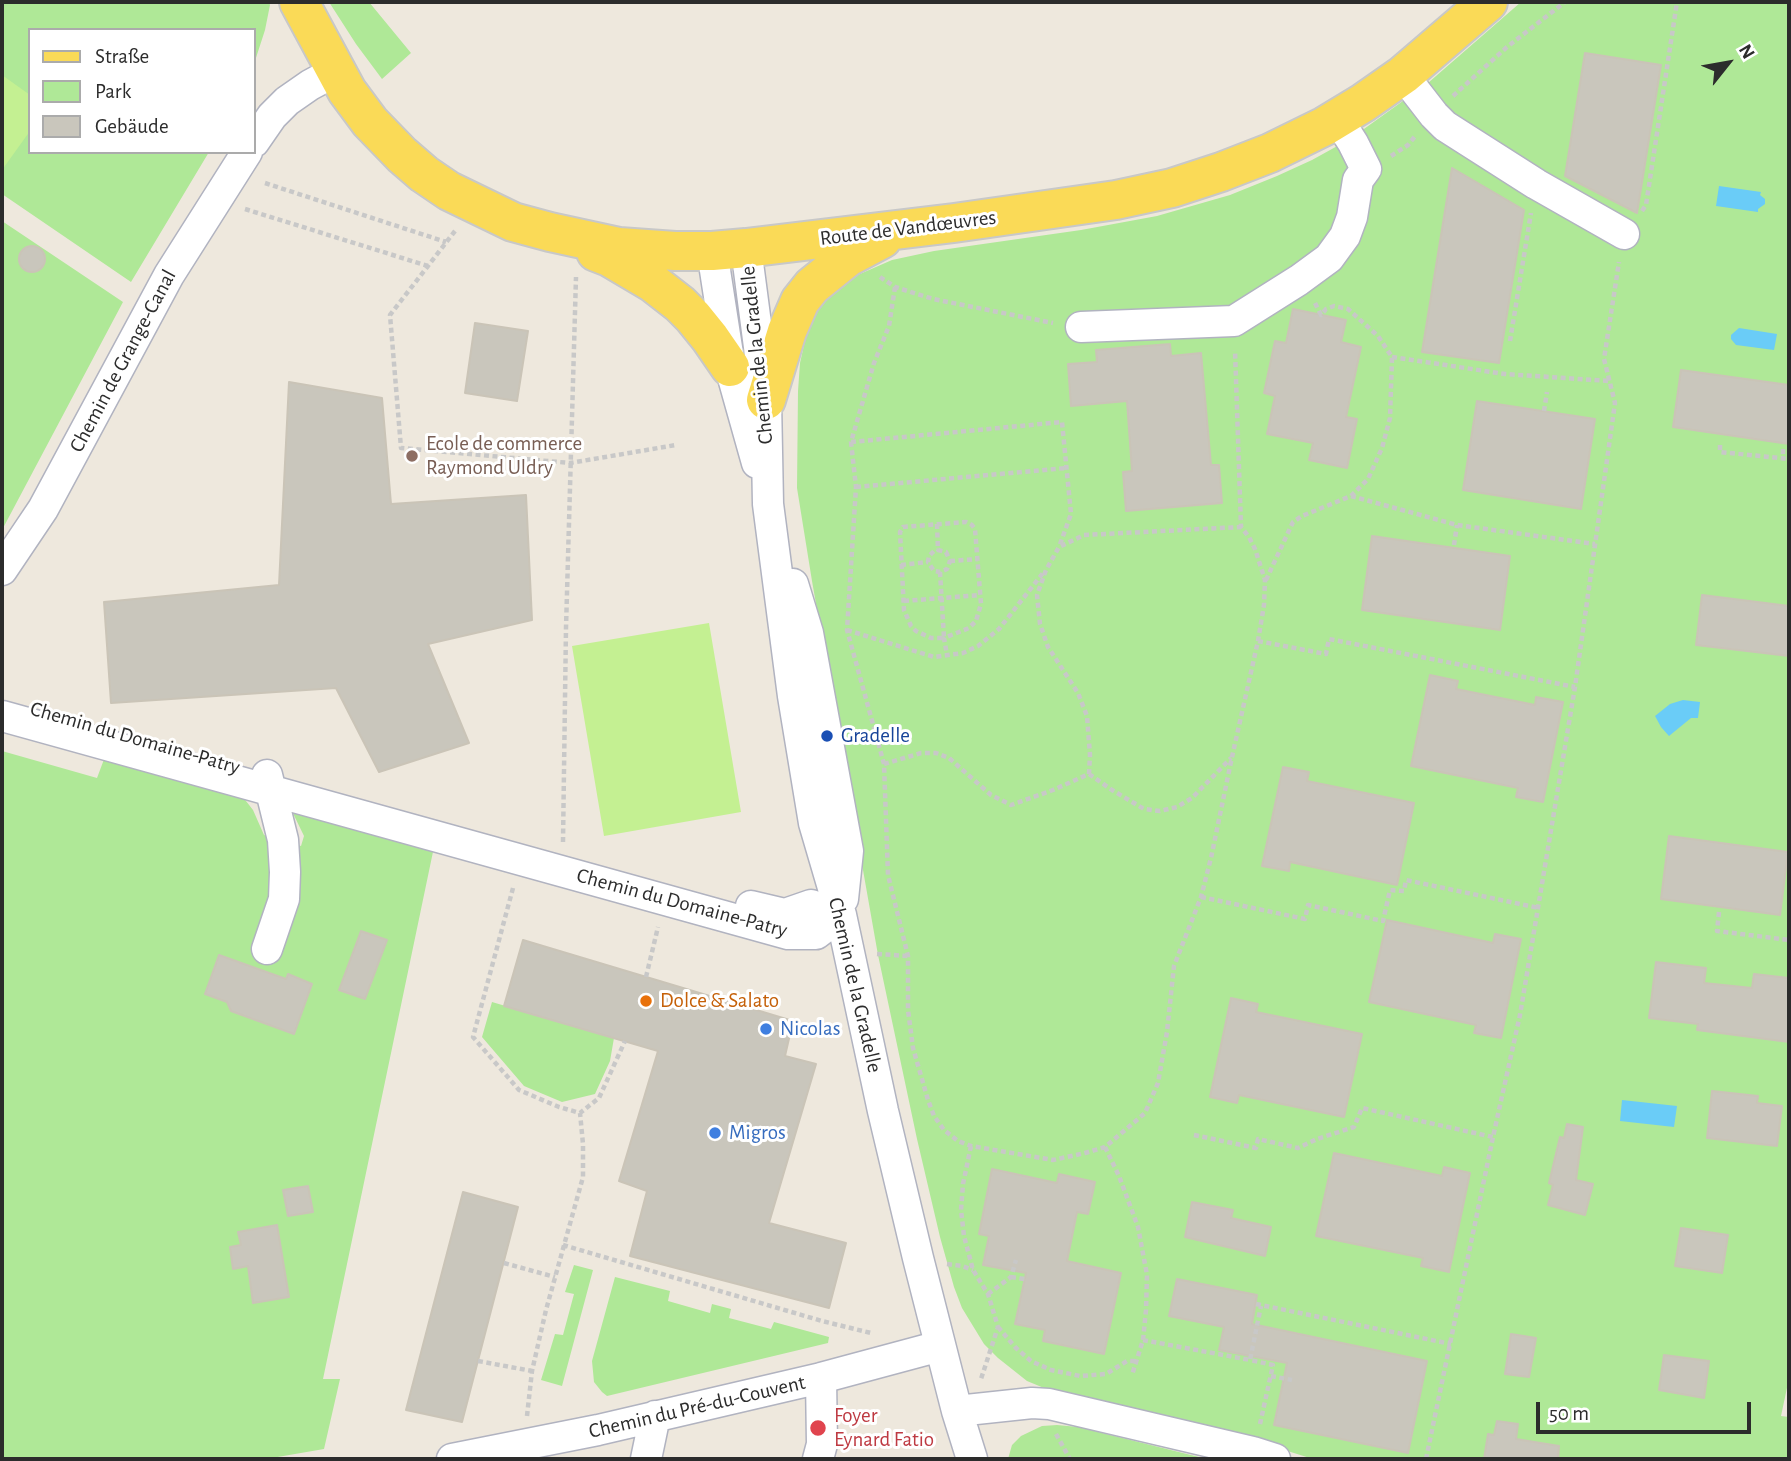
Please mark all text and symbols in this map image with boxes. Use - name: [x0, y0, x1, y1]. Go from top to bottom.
- legend: [28, 28, 256, 154]
- north arrow: [1693, 28, 1763, 98]
- text: N: [1735, 41, 1758, 62]
- text: Straße: [95, 46, 149, 67]
- text: Park: [95, 81, 131, 102]
- text: Gebäude: [95, 116, 169, 137]
- street label: Route de Vandœuvres: [819, 205, 997, 251]
- street label: Chemin de Grange-Canal: [64, 265, 182, 457]
- street label: Chemin de la Gradelle: [735, 265, 779, 445]
- place label: Ecole de commerce Raymond Uldry: [426, 431, 582, 481]
- marker: Ecole de commerce Raymond Uldry: [404, 448, 420, 464]
- street label: Chemin du Domaine-Patry: [27, 696, 243, 780]
- place label: Gradelle: [841, 723, 910, 749]
- marker: Gradelle: [819, 728, 835, 744]
- street label: Chemin du Domaine-Patry: [574, 863, 790, 943]
- street label: Chemin de la Gradelle: [823, 895, 887, 1075]
- place label: Dolce & Salato: [660, 988, 779, 1014]
- marker: Dolce & Salato: [638, 993, 654, 1009]
- place label: Nicolas: [780, 1016, 840, 1042]
- marker: Nicolas: [758, 1021, 774, 1037]
- place label: Migros: [729, 1120, 786, 1146]
- marker: Migros: [707, 1125, 723, 1141]
- street label: Chemin du Pré-du-Couvent: [586, 1370, 808, 1444]
- scale bar: [1539, 1388, 1754, 1432]
- place label: Foyer Eynard Fatio: [834, 1403, 934, 1453]
- text: 50 m: [1549, 1403, 1589, 1424]
- marker: Foyer Eynard Fatio: [808, 1418, 828, 1438]

